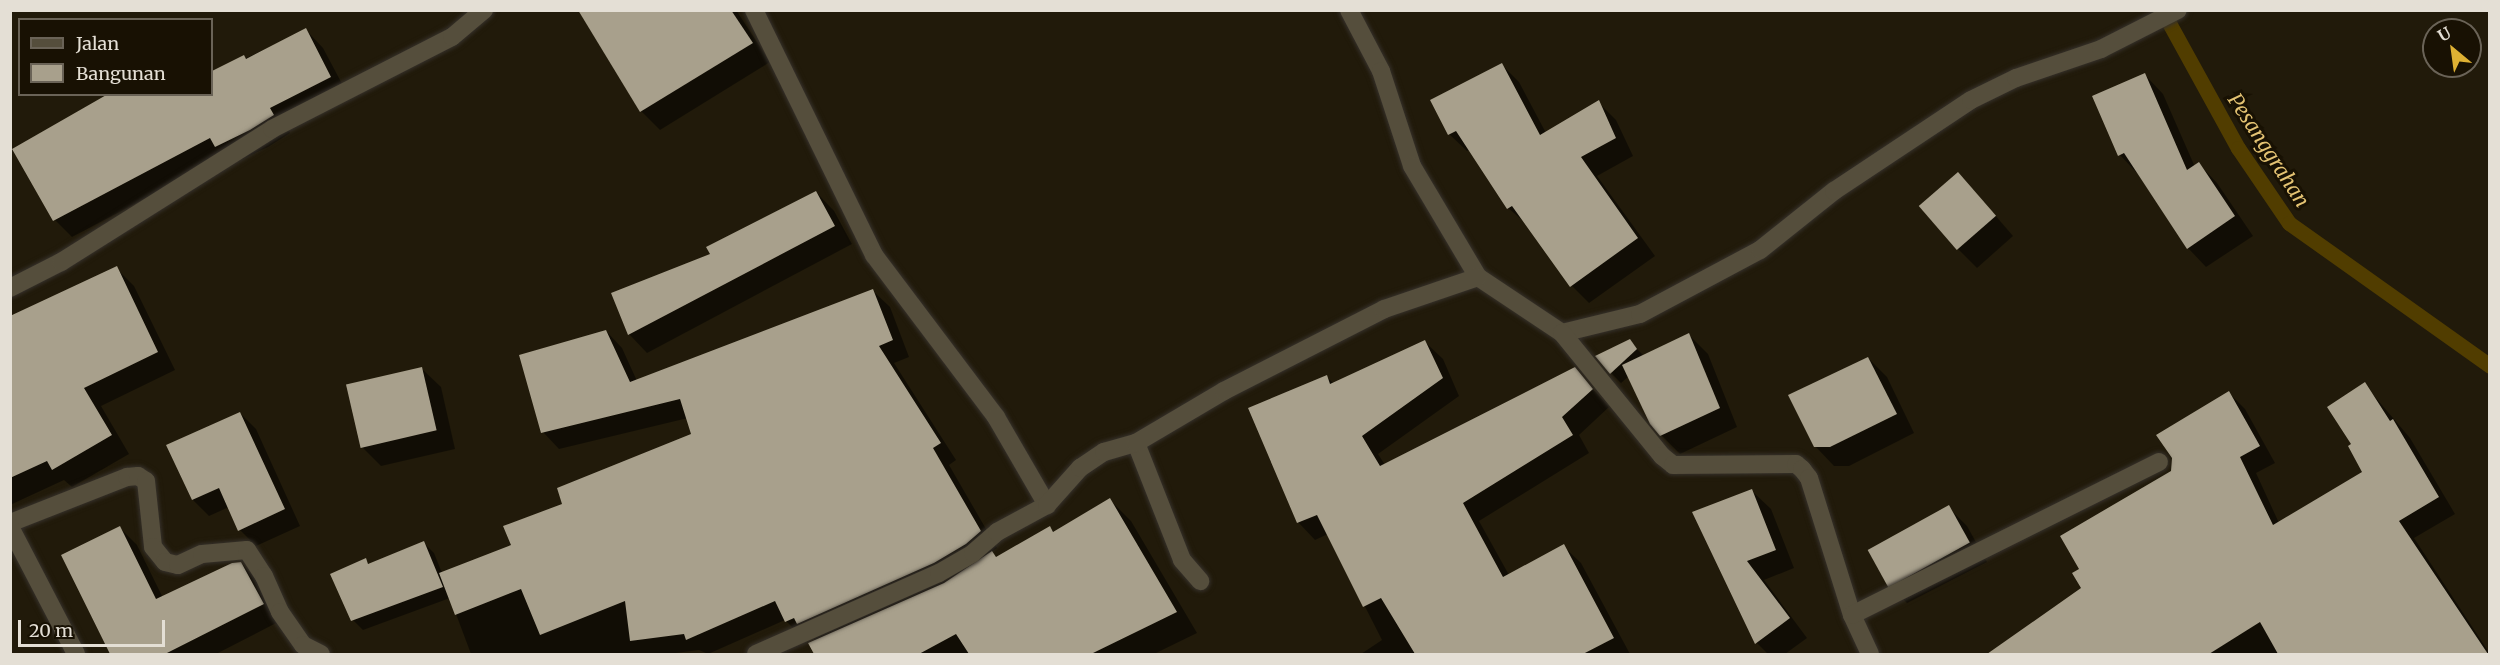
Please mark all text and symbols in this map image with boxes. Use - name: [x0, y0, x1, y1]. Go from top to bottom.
- legend: [18, 18, 213, 96]
- north arrow: [2422, 18, 2482, 78]
- text: U: [2434, 22, 2454, 46]
- text: Jalan: [76, 32, 119, 55]
- text: Bangunan: [76, 62, 166, 85]
- water label: Pesanggrahan: [2223, 89, 2315, 211]
- scale bar: [21, 608, 168, 646]
- text: 20 m: [29, 619, 73, 642]

